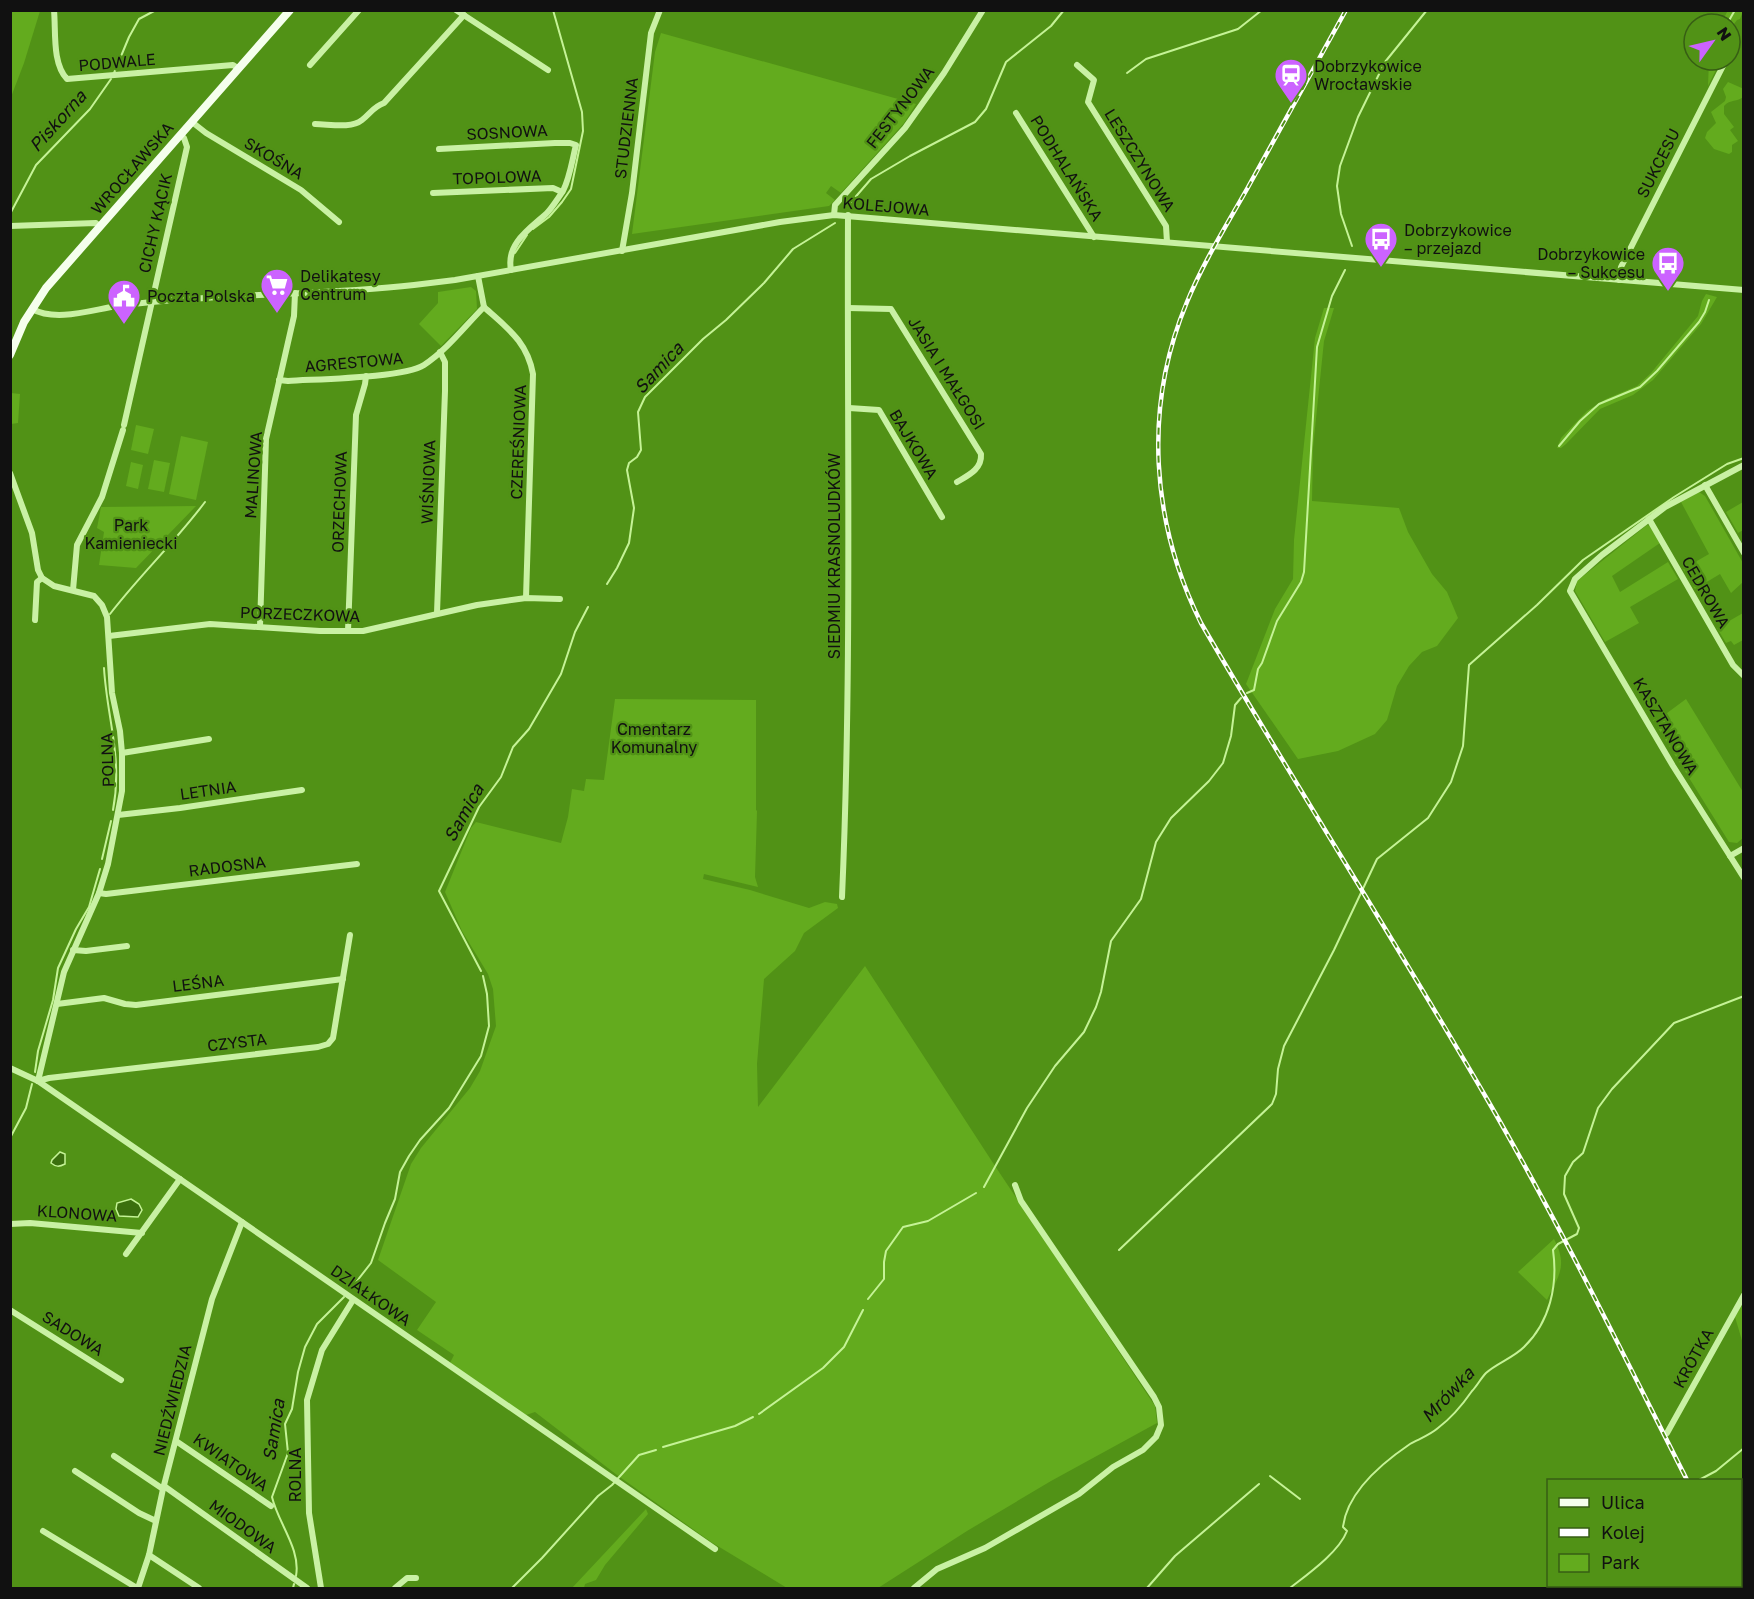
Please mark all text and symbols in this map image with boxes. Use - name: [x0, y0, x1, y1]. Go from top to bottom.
- north arrow: [1682, 12, 1742, 72]
- text: N: [1713, 23, 1736, 44]
- street label: PODWALE: [78, 49, 156, 75]
- place label: Dobrzykowice Wrocławskie: [1314, 56, 1422, 94]
- station icon: Dobrzykowice Wrocławskie: [1273, 57, 1309, 104]
- street label: FESTYNOWA: [862, 62, 939, 152]
- street label: STUDZIENNA: [610, 76, 642, 180]
- water label: Piskorna: [24, 84, 91, 156]
- street label: LESZCZYNOWA: [1100, 105, 1180, 216]
- street label: PODHALAŃSKA: [1026, 111, 1108, 225]
- street label: WROCŁAWSKA: [86, 117, 178, 218]
- street label: SOSNOWA: [466, 120, 548, 144]
- street label: SUKCESU: [1632, 125, 1684, 201]
- street label: SKOŚNA: [241, 132, 308, 184]
- street label: TOPOLOWA: [452, 165, 542, 189]
- street label: CICHY KĄCIK: [134, 171, 176, 275]
- street label: KOLEJOWA: [842, 192, 931, 220]
- place label: Dobrzykowice – przejazd: [1404, 220, 1512, 258]
- bus stop icon: Dobrzykowice – przejazd: [1363, 221, 1399, 268]
- place label: Dobrzykowice – Sukcesu: [1537, 244, 1645, 282]
- bus stop icon: Dobrzykowice – Sukcesu: [1650, 245, 1686, 292]
- place label: Delikatesy Centrum: [300, 266, 381, 304]
- supermarket icon: Delikatesy Centrum: [259, 267, 295, 314]
- public building icon: Poczta Polska: [106, 278, 142, 325]
- place label: Poczta Polska: [147, 286, 255, 306]
- street label: JASIA I MAŁGOSI: [904, 313, 990, 433]
- water label: Samica: [629, 336, 688, 398]
- street label: AGRESTOWA: [304, 348, 404, 376]
- street label: CZEREŚNIOWA: [506, 384, 530, 500]
- street label: BAJKOWA: [885, 406, 943, 483]
- street label: MALINOWA: [240, 430, 266, 519]
- street label: WIŚNIOWA: [417, 439, 439, 525]
- street label: ORZECHOWA: [327, 450, 351, 553]
- street label: SIEDMIU KRASNOLUDKÓW: [824, 453, 844, 659]
- park label: Park Kamieniecki: [84, 515, 178, 553]
- street label: CEDROWA: [1677, 553, 1735, 632]
- street label: PORZECZKOWA: [240, 602, 361, 626]
- street label: KASZTANOWA: [1629, 674, 1703, 778]
- park label: Cmentarz Komunalny: [611, 719, 697, 757]
- street label: POLNA: [96, 732, 118, 787]
- street label: LETNIA: [178, 776, 238, 804]
- water label: Samica: [438, 779, 488, 845]
- street label: RADOSNA: [187, 851, 267, 881]
- street label: LEŚNA: [171, 970, 225, 996]
- street label: CZYSTA: [206, 1028, 268, 1056]
- street label: KLONOWA: [36, 1200, 118, 1226]
- street label: DZIAŁKOWA: [327, 1260, 415, 1330]
- street label: SADOWA: [39, 1306, 108, 1360]
- street label: KRÓTKA: [1668, 1324, 1718, 1391]
- street label: NIEDŹWIEDZIA: [148, 1342, 196, 1458]
- water label: Mrówka: [1416, 1361, 1479, 1427]
- water label: Samica: [257, 1396, 289, 1462]
- street label: KWIATOWA: [189, 1429, 273, 1495]
- street label: ROLNA: [285, 1447, 305, 1502]
- legend: [1547, 1479, 1742, 1587]
- text: Ulica: [1601, 1491, 1645, 1513]
- street label: MIODOWA: [205, 1495, 281, 1557]
- text: Kolej: [1601, 1521, 1645, 1543]
- text: Park: [1601, 1551, 1640, 1573]

